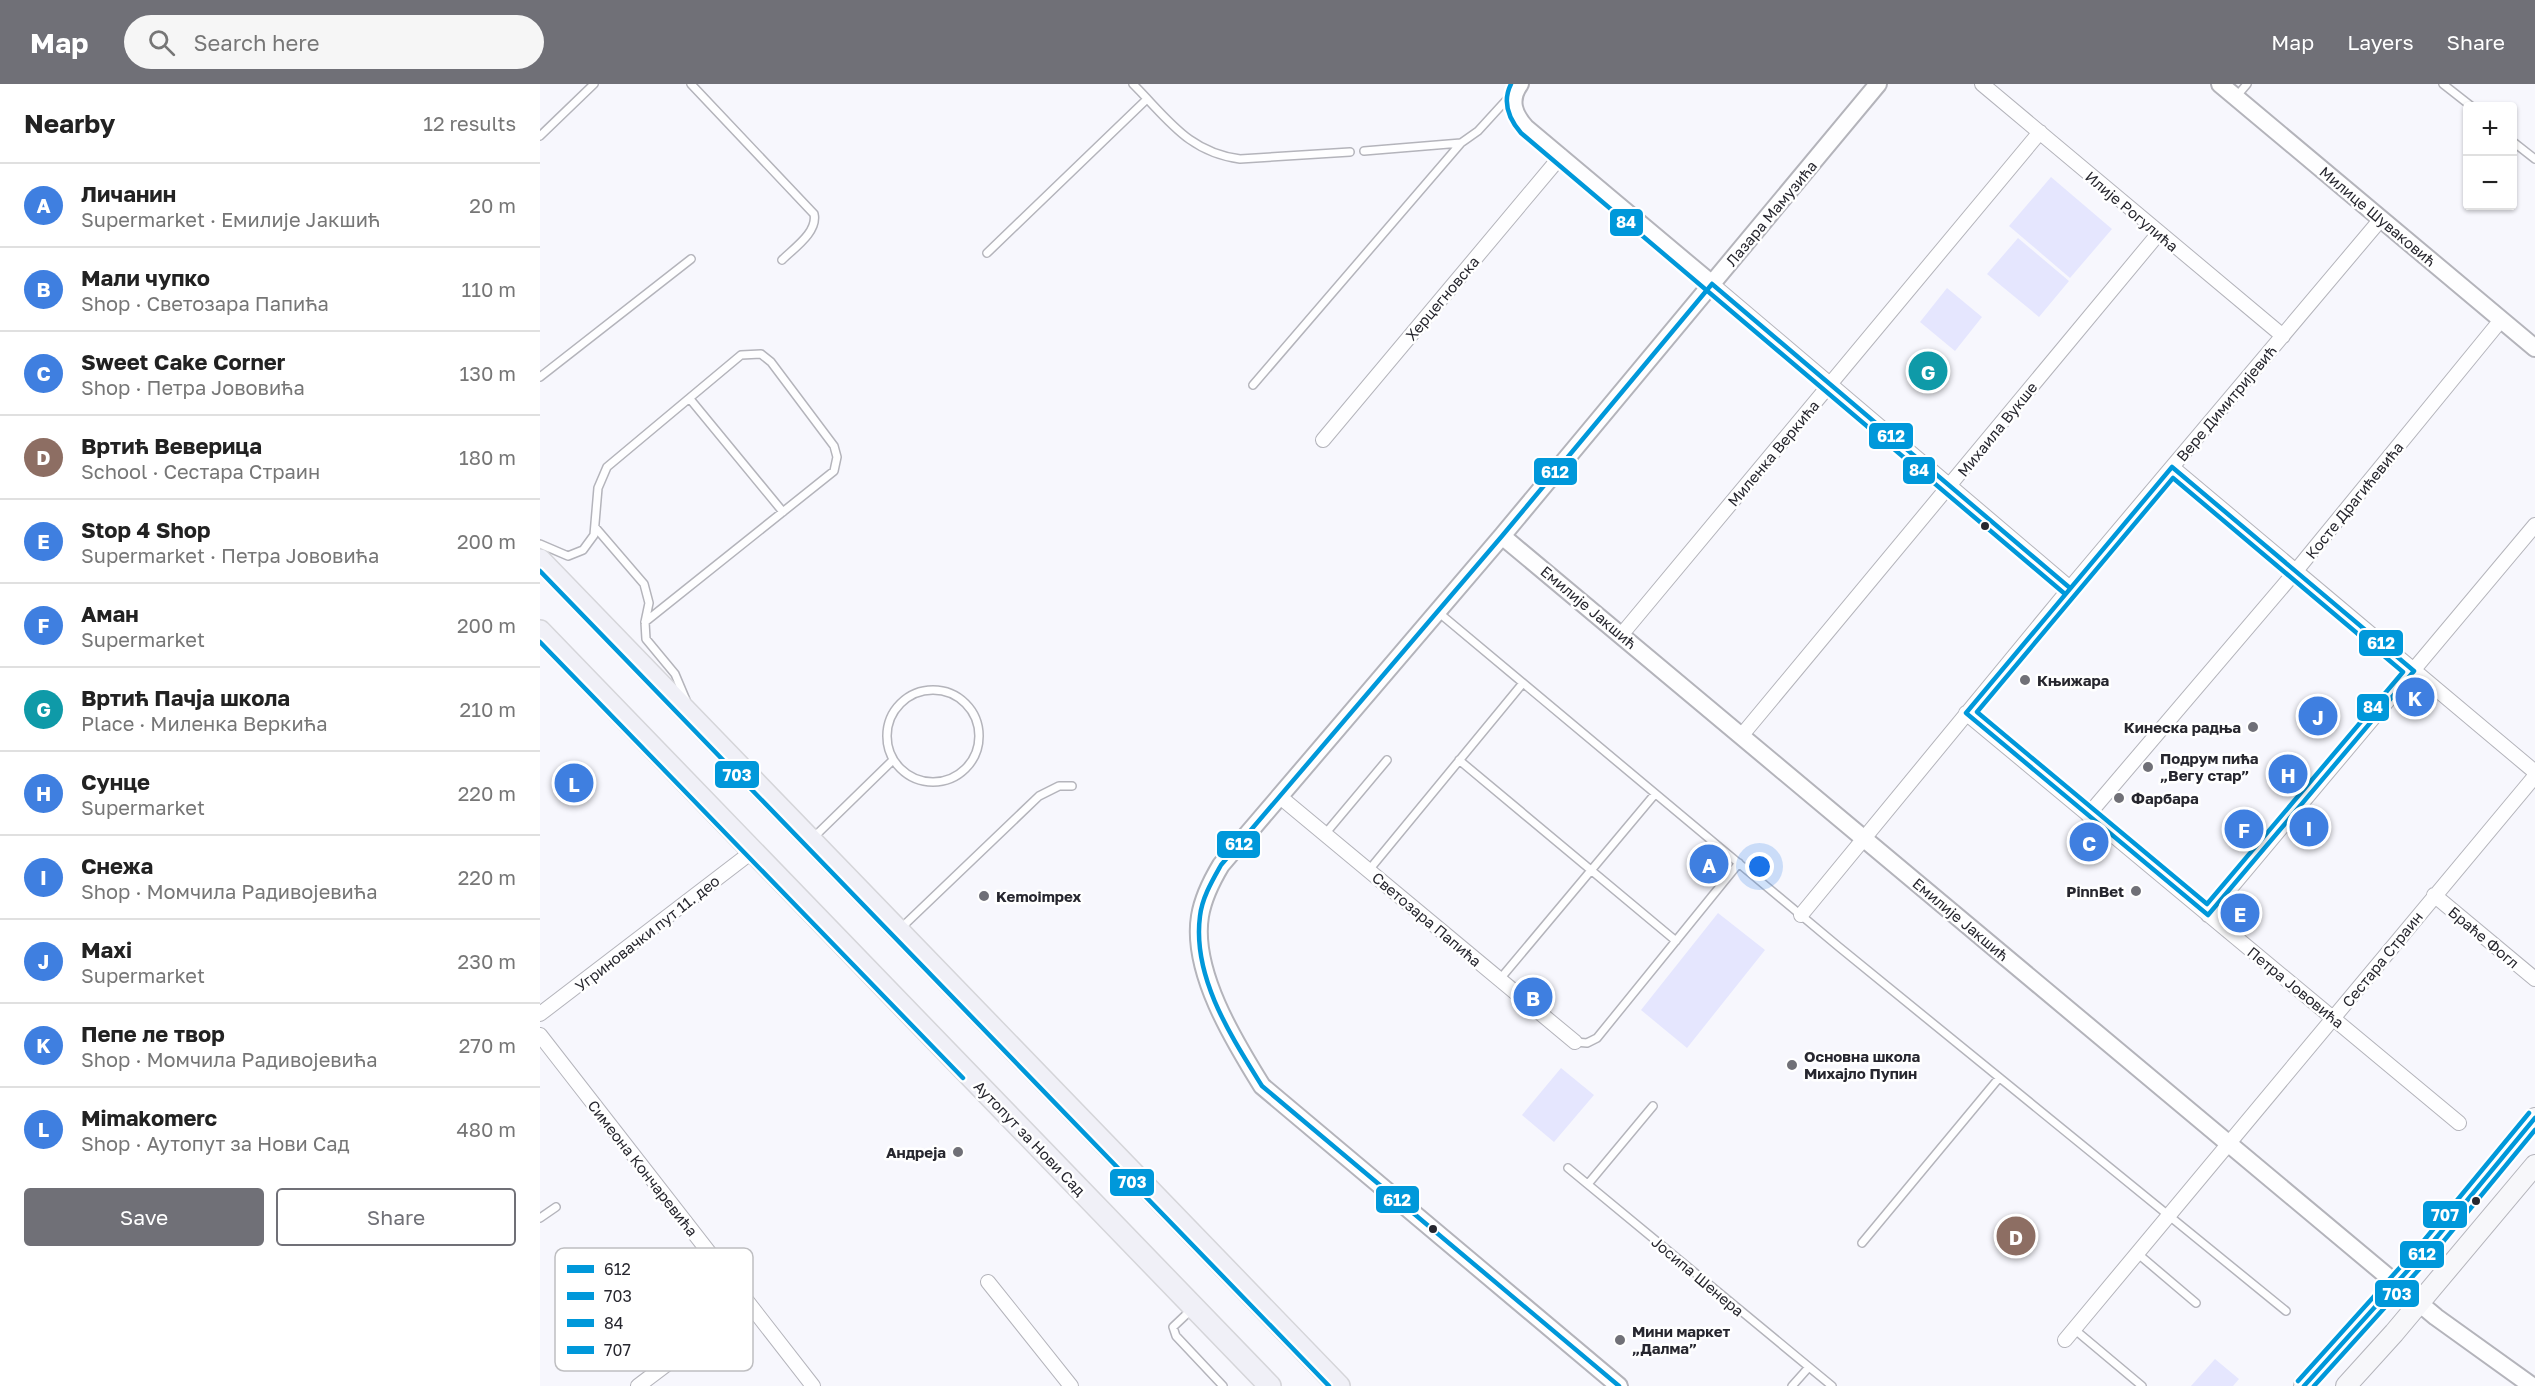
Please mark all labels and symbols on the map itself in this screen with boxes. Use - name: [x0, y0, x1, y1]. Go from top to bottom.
- street label: Лазара Мамузића: [1722, 157, 1820, 269]
- street label: Милице Шуваковић: [2316, 162, 2440, 270]
- street label: Илије Рогулића: [2082, 167, 2182, 255]
- line badge: 84: [1609, 208, 1644, 237]
- text: 84: [1616, 212, 1636, 232]
- street label: Херцегновска: [1402, 252, 1482, 344]
- street label: Вере Димитријевић: [2172, 341, 2280, 465]
- pin: G: [1908, 348, 1948, 394]
- street label: Михаила Вукше: [1953, 378, 2041, 480]
- street label: Миленка Веркића: [1723, 396, 1823, 510]
- line badge: 612: [1868, 422, 1914, 450]
- text: 612: [1877, 426, 1905, 446]
- street label: Косте Драгићевића: [2301, 438, 2407, 562]
- line badge: 84: [1902, 456, 1936, 485]
- line badge: 612: [1533, 457, 1578, 486]
- text: 84: [1909, 460, 1929, 480]
- text: 612: [1541, 462, 1569, 482]
- unlabelled marker: [1979, 520, 1991, 532]
- street label: Емилије Јакшић: [1537, 562, 1641, 652]
- line badge: 612: [2358, 629, 2404, 657]
- text: 612: [2367, 633, 2395, 653]
- place label: Књижара: [2037, 671, 2110, 689]
- marker: Књижара: [2018, 673, 2032, 687]
- pin: K: [2396, 674, 2434, 720]
- line badge: 84: [2356, 693, 2390, 722]
- pin: J: [2298, 694, 2338, 738]
- text: 84: [2363, 697, 2383, 717]
- place label: Кинеска радња: [2124, 718, 2241, 736]
- marker: Кинеска радња: [2246, 720, 2260, 734]
- place label: Подрум пића „Вегу стар”: [2160, 749, 2259, 784]
- pin: H: [2268, 752, 2308, 796]
- pin: L: [555, 760, 594, 806]
- line badge: 703: [714, 760, 760, 789]
- marker: Подрум пића „Вегу стар”: [2141, 760, 2155, 774]
- text: 703: [723, 765, 752, 785]
- place label: Фарбара: [2131, 789, 2199, 807]
- marker: Фарбара: [2112, 791, 2126, 805]
- pin: I: [2290, 804, 2328, 850]
- pin: F: [2224, 806, 2264, 852]
- pin: C: [2070, 820, 2108, 864]
- line badge: 612: [1216, 830, 1261, 859]
- text: 612: [1225, 834, 1253, 854]
- pin: A: [1690, 842, 1728, 886]
- your location: [1745, 852, 1774, 881]
- street label: Светозара Папића: [1369, 868, 1485, 970]
- street label: Угриновачки пут 11. део: [571, 871, 723, 995]
- street label: Емилије Јакшић: [1909, 874, 2013, 964]
- place label: PinnBet: [2066, 882, 2124, 900]
- marker: PinnBet: [2129, 884, 2143, 898]
- place label: Kemoimpex: [996, 887, 1082, 905]
- marker: Kemoimpex: [977, 889, 991, 903]
- pin: E: [2220, 890, 2260, 936]
- street label: Браће Фогл: [2445, 902, 2523, 972]
- street label: Сестара Страин: [2338, 908, 2426, 1010]
- street label: Петра Јововића: [2244, 943, 2348, 1031]
- pin: B: [1514, 974, 1552, 1020]
- place label: Основна школа Михајло Пупин: [1804, 1047, 1920, 1082]
- marker: Основна школа Михајло Пупин: [1785, 1058, 1799, 1072]
- street label: Аутопут за Нови Сад: [971, 1077, 1089, 1199]
- street label: Симеона Кончаревића: [584, 1096, 702, 1240]
- place label: Андреја: [886, 1143, 946, 1161]
- marker: Андреја: [951, 1145, 965, 1159]
- line badge: 703: [1109, 1168, 1155, 1197]
- text: 703: [1118, 1172, 1147, 1192]
- line badge: 612: [1375, 1185, 1420, 1214]
- text: 612: [1383, 1190, 1411, 1210]
- unlabelled marker: [2470, 1195, 2482, 1207]
- line badge: 707: [2422, 1200, 2468, 1229]
- text: 707: [2431, 1205, 2459, 1225]
- pin: D: [1996, 1214, 2036, 1258]
- unlabelled marker: [1427, 1223, 1439, 1235]
- street label: Јосипа Шенера: [1648, 1232, 1748, 1320]
- line badge: 612: [2399, 1240, 2445, 1269]
- text: 612: [2408, 1244, 2436, 1264]
- legend: [555, 1248, 753, 1371]
- text: 612: [604, 1259, 631, 1279]
- line badge: 703: [2374, 1279, 2420, 1308]
- text: 703: [2383, 1284, 2412, 1304]
- text: 703: [604, 1286, 632, 1306]
- text: 84: [604, 1313, 624, 1333]
- place label: Мини маркет „Далма”: [1632, 1322, 1730, 1357]
- marker: Мини маркет „Далма”: [1613, 1333, 1627, 1347]
- text: 707: [604, 1340, 631, 1360]

